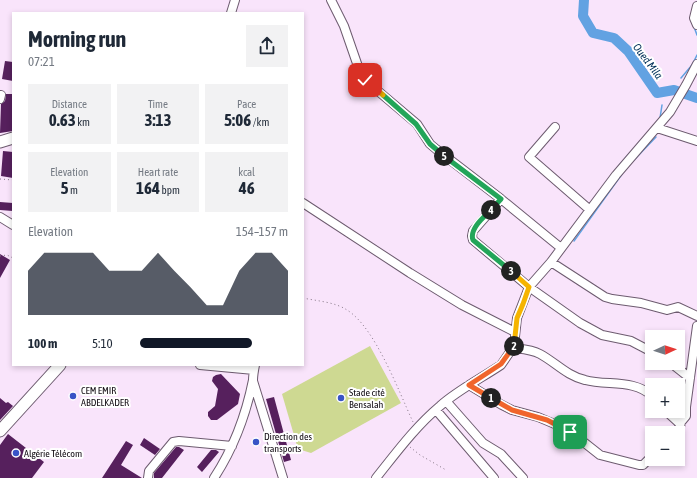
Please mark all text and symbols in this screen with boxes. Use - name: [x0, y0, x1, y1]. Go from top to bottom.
- button: share: [246, 25, 288, 67]
- text: Morning run: [28, 26, 126, 52]
- water label: Oued Mila: [631, 41, 665, 81]
- text: 07:21: [28, 54, 55, 69]
- pin: [348, 63, 382, 97]
- icon: check: [354, 69, 376, 91]
- text: Distance: [52, 98, 87, 110]
- text: Time: [148, 98, 168, 110]
- text: Pace: [237, 98, 256, 110]
- text: 0.63: [49, 110, 76, 130]
- text: 3:13: [144, 110, 171, 130]
- text: 5:06: [224, 110, 251, 130]
- text: km: [76, 116, 90, 128]
- text: /km: [251, 116, 269, 128]
- pin: 5: [434, 146, 454, 166]
- text: 5: [441, 150, 447, 162]
- text: Elevation: [50, 166, 88, 178]
- text: Heart rate: [138, 166, 178, 178]
- text: kcal: [238, 166, 255, 178]
- text: 5: [61, 178, 69, 198]
- text: 164: [136, 178, 160, 198]
- text: 46: [239, 178, 255, 198]
- text: m: [69, 184, 78, 196]
- text: bpm: [160, 184, 180, 196]
- pin: 4: [481, 200, 501, 220]
- text: 4: [488, 204, 494, 216]
- text: Elevation: [28, 224, 73, 239]
- text: 154–157 m: [236, 224, 288, 239]
- pin: 3: [501, 261, 521, 281]
- text: 3: [508, 265, 514, 277]
- north arrow: [645, 330, 685, 370]
- map controls: [645, 330, 685, 466]
- text: 100 m: [28, 336, 57, 351]
- text: 5:10: [92, 336, 113, 351]
- pin: 2: [504, 336, 524, 356]
- text: 2: [511, 340, 517, 352]
- button: +: [645, 378, 685, 418]
- place label: CEM EMIR ABDELKADER: [81, 385, 129, 408]
- place label: Stade cité Bensalah: [349, 387, 385, 410]
- pin: 1: [481, 388, 501, 408]
- marker: CEM EMIR ABDELKADER: [68, 391, 78, 401]
- text: 1: [488, 392, 494, 404]
- marker: Stade cité Bensalah: [336, 393, 346, 403]
- pin: [553, 415, 587, 449]
- icon: arrive: [559, 421, 581, 443]
- button: −: [645, 426, 685, 466]
- place label: Direction des transports: [264, 431, 312, 454]
- marker: Direction des transports: [251, 437, 261, 447]
- marker: Algérie Télécom: [11, 448, 21, 458]
- place label: Algérie Télécom: [24, 448, 82, 459]

